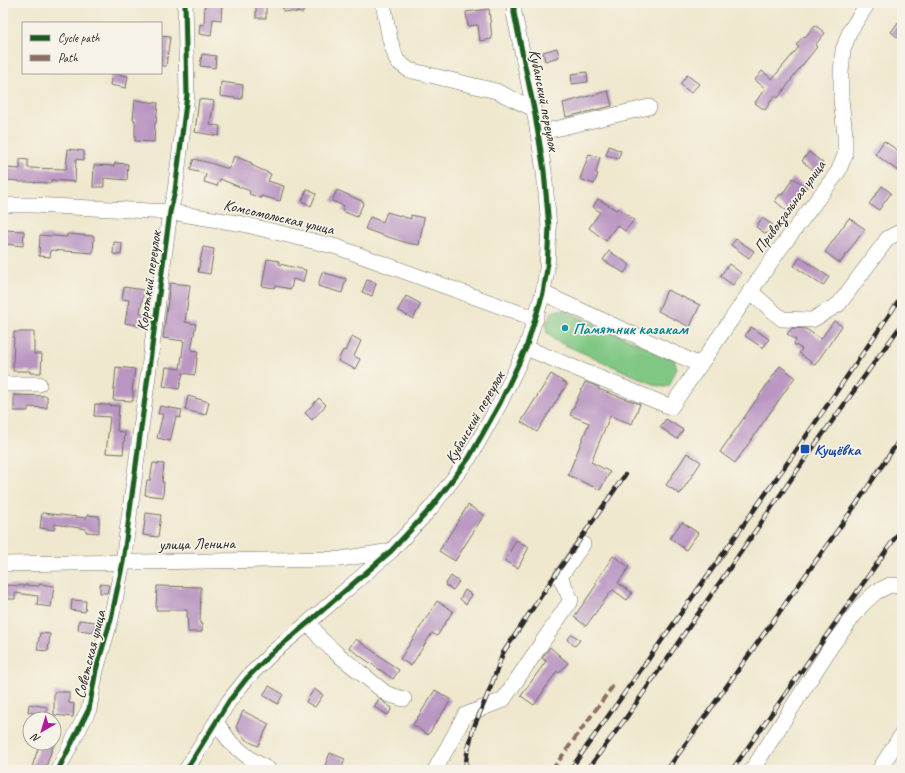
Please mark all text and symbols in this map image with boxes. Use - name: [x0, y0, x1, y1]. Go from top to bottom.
- legend: [22, 22, 162, 74]
- text: Cycle path: [58, 30, 100, 46]
- street label: Кубанский переулок: [524, 48, 564, 155]
- text: Path: [58, 50, 78, 66]
- street label: Привокзальная улица: [750, 155, 831, 257]
- street label: Комсомольская улица: [222, 195, 337, 240]
- street label: Короткий переулок: [132, 228, 166, 332]
- place label: Памятник казакам: [573, 319, 690, 339]
- marker: Памятник казакам: [560, 323, 570, 333]
- street label: Кубанский переулок: [440, 366, 510, 467]
- place label: Кущёвка: [814, 440, 862, 460]
- marker: Кущёвка: [799, 443, 811, 455]
- street label: улица Ленина: [158, 533, 237, 555]
- street label: Советская улица: [69, 607, 111, 700]
- north arrow: [22, 711, 62, 751]
- text: N: [27, 730, 43, 746]

